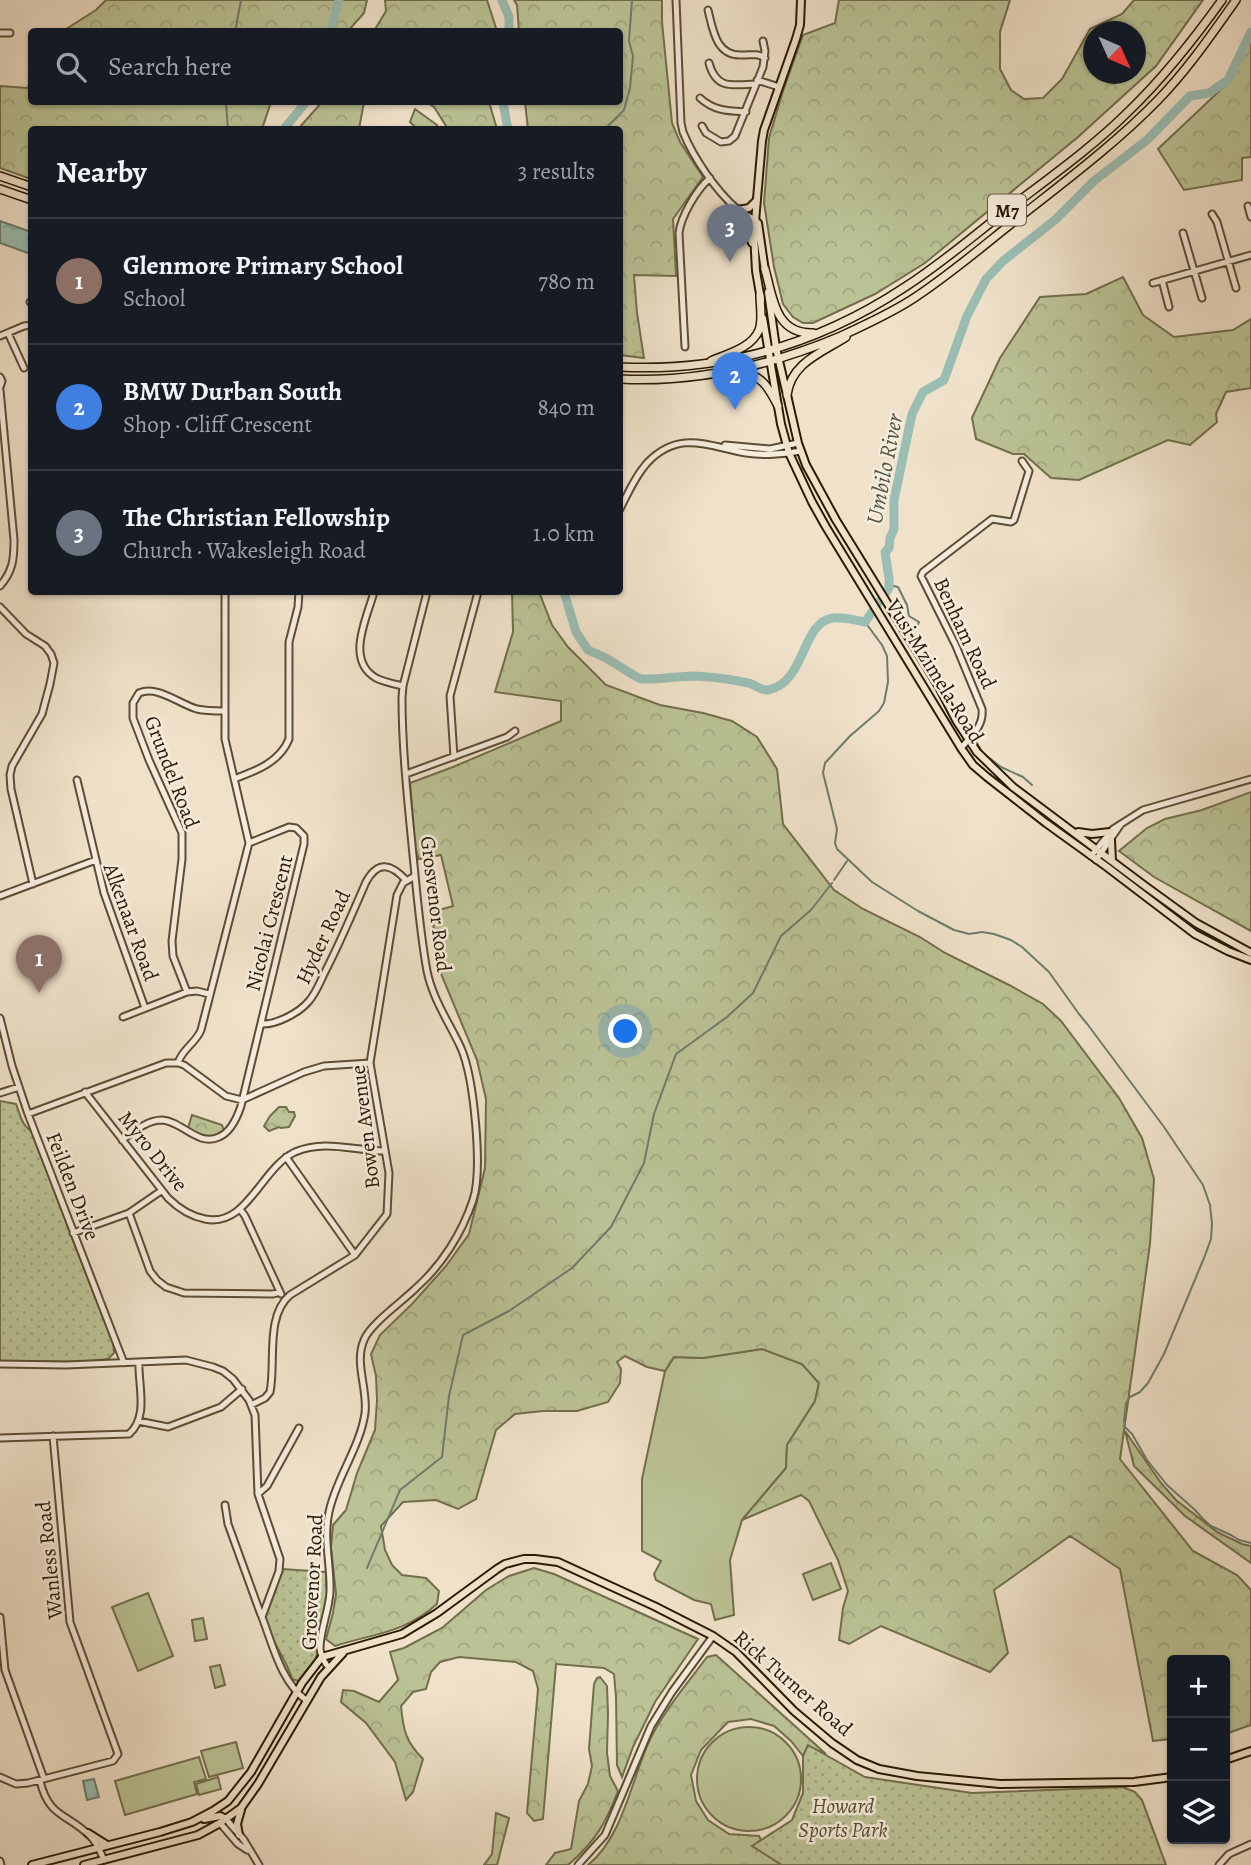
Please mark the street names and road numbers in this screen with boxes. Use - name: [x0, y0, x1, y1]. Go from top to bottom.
- road number: M7: [988, 194, 1026, 226]
- street label: Benham Road: [927, 573, 1003, 694]
- street label: Vusi Mzimela Road: [879, 593, 991, 749]
- street label: Grundel Road: [138, 712, 207, 833]
- street label: Grosvenor Road: [414, 834, 458, 974]
- street label: Nicolai Crescent: [239, 852, 299, 994]
- street label: Alkenaar Road: [96, 858, 166, 985]
- street label: Hyder Road: [289, 885, 357, 989]
- street label: Bowen Avenue: [344, 1063, 386, 1191]
- street label: Myro Drive: [112, 1105, 194, 1197]
- street label: Feilden Drive: [40, 1128, 106, 1244]
- street label: Wanless Road: [29, 1499, 69, 1621]
- street label: Grosvenor Road: [294, 1512, 330, 1651]
- street label: Rick Turner Road: [728, 1624, 859, 1743]

